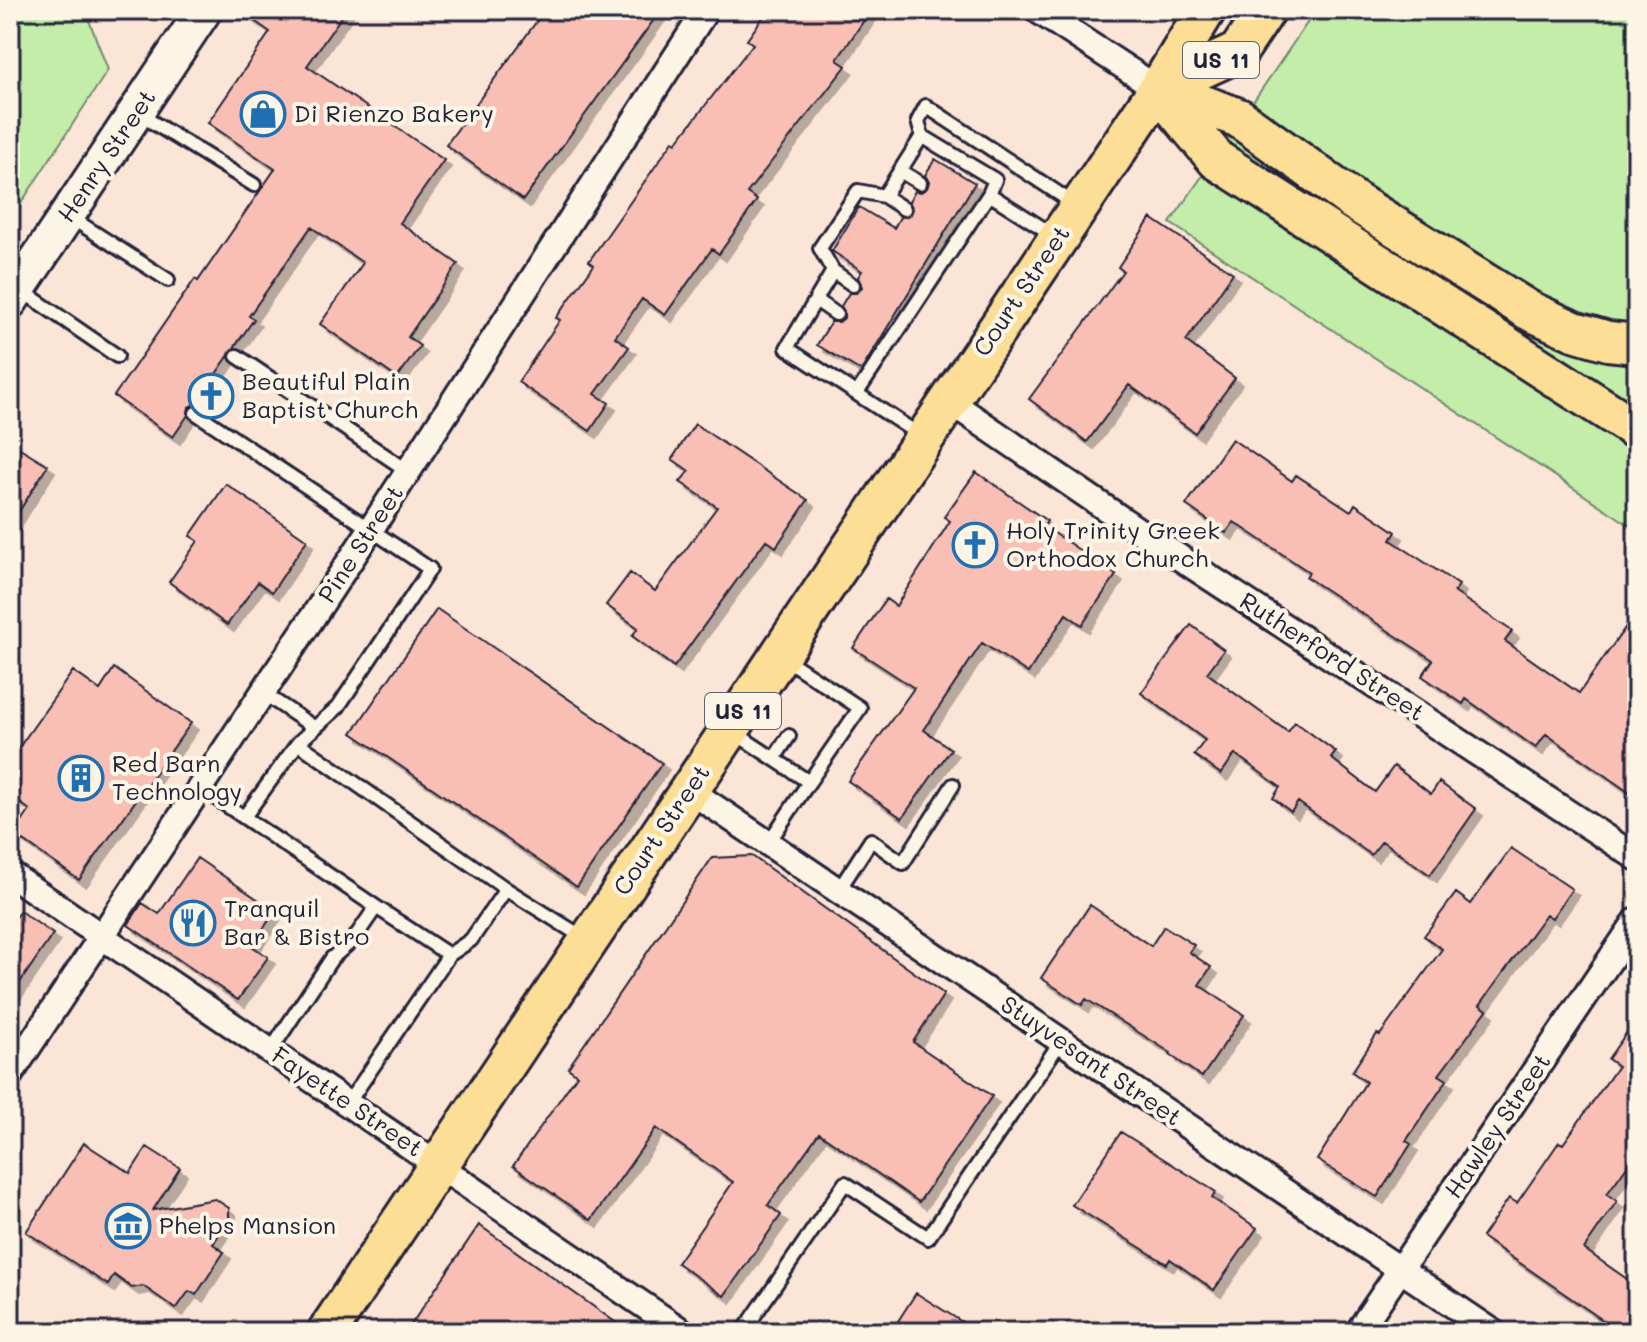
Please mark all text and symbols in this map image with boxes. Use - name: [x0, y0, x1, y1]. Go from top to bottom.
- road number: US 11: [1183, 42, 1259, 78]
- street label: Henry Street: [50, 83, 162, 228]
- shop icon: Di Rienzo Bakery: [239, 90, 287, 138]
- place label: Di Rienzo Bakery: [294, 97, 494, 128]
- street label: Court Street: [966, 219, 1076, 361]
- place label: Beautiful Plain Baptist Church: [242, 365, 418, 424]
- church icon: Beautiful Plain Baptist Church: [187, 372, 235, 420]
- street label: Pine Street: [310, 478, 409, 608]
- place label: Holy Trinity Greek Orthodox Church: [1006, 514, 1220, 573]
- church icon: Holy Trinity Greek Orthodox Church: [951, 521, 999, 569]
- street label: Rutherford Street: [1234, 584, 1431, 727]
- road number: US 11: [705, 693, 781, 729]
- place label: Red Barn Technology: [112, 747, 242, 806]
- building icon: Red Barn Technology: [57, 754, 105, 802]
- street label: Court Street: [606, 758, 716, 900]
- place label: Tranquil Bar & Bistro: [224, 892, 369, 951]
- restaurant icon: Tranquil Bar & Bistro: [169, 899, 217, 947]
- street label: Stuyvesant Street: [995, 988, 1188, 1132]
- street label: Fayette Street: [266, 1039, 429, 1163]
- street label: Hawley Street: [1437, 1047, 1557, 1204]
- museum icon: Phelps Mansion: [104, 1202, 152, 1250]
- place label: Phelps Mansion: [159, 1209, 336, 1240]

